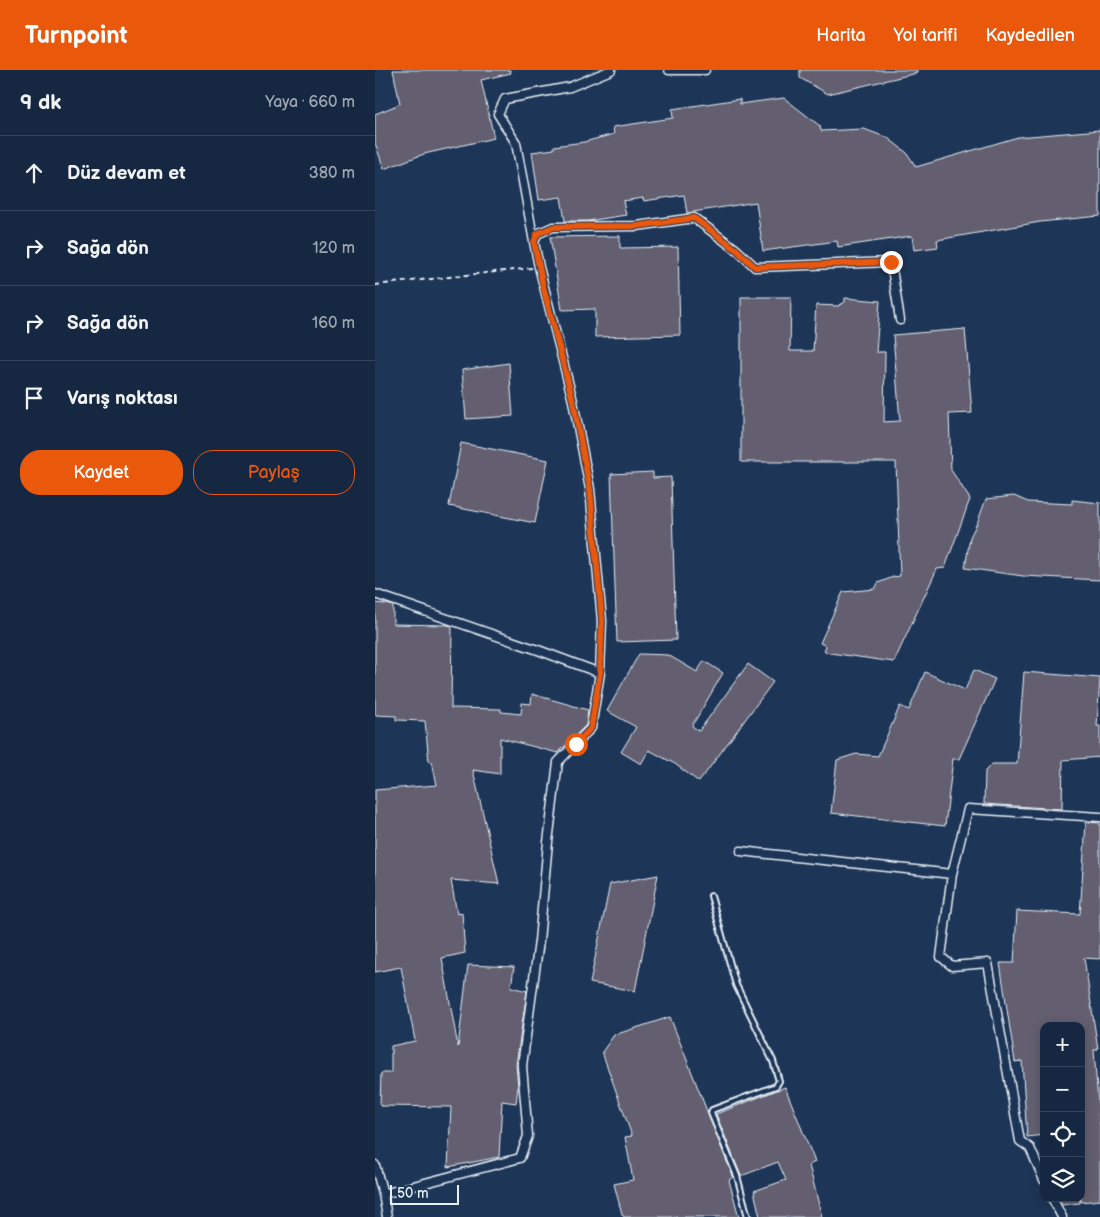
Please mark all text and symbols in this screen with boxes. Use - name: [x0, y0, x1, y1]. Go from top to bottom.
- text: Turnpoint: [25, 21, 128, 50]
- text: Harita: [816, 25, 866, 46]
- text: Yol tarifi: [894, 25, 957, 46]
- text: Kaydedilen: [985, 25, 1075, 46]
- text: 9 dk: [20, 90, 61, 115]
- text: Yaya · 660 m: [265, 93, 355, 112]
- icon: ahead: [20, 159, 48, 187]
- text: Düz devam et: [67, 162, 186, 185]
- text: 380 m: [309, 164, 355, 183]
- icon: right: [20, 234, 48, 262]
- text: Sağa dön: [67, 237, 149, 260]
- text: 120 m: [312, 239, 355, 258]
- route end: [880, 251, 903, 274]
- icon: right: [20, 309, 48, 337]
- text: Sağa dön: [67, 312, 149, 335]
- text: 160 m: [312, 314, 355, 333]
- icon: arrive: [20, 384, 48, 412]
- text: Varış noktası: [67, 387, 178, 410]
- button: Kaydet: [20, 450, 183, 495]
- button: Paylaş: [193, 450, 355, 495]
- route start: [565, 733, 588, 756]
- map controls: [1040, 1022, 1085, 1202]
- button: +: [1040, 1022, 1085, 1067]
- button: −: [1040, 1067, 1085, 1112]
- button: locate: [1040, 1112, 1085, 1157]
- button: layers: [1040, 1157, 1085, 1202]
- scale bar: [390, 1182, 459, 1205]
- text: 50 m: [397, 1185, 429, 1202]

